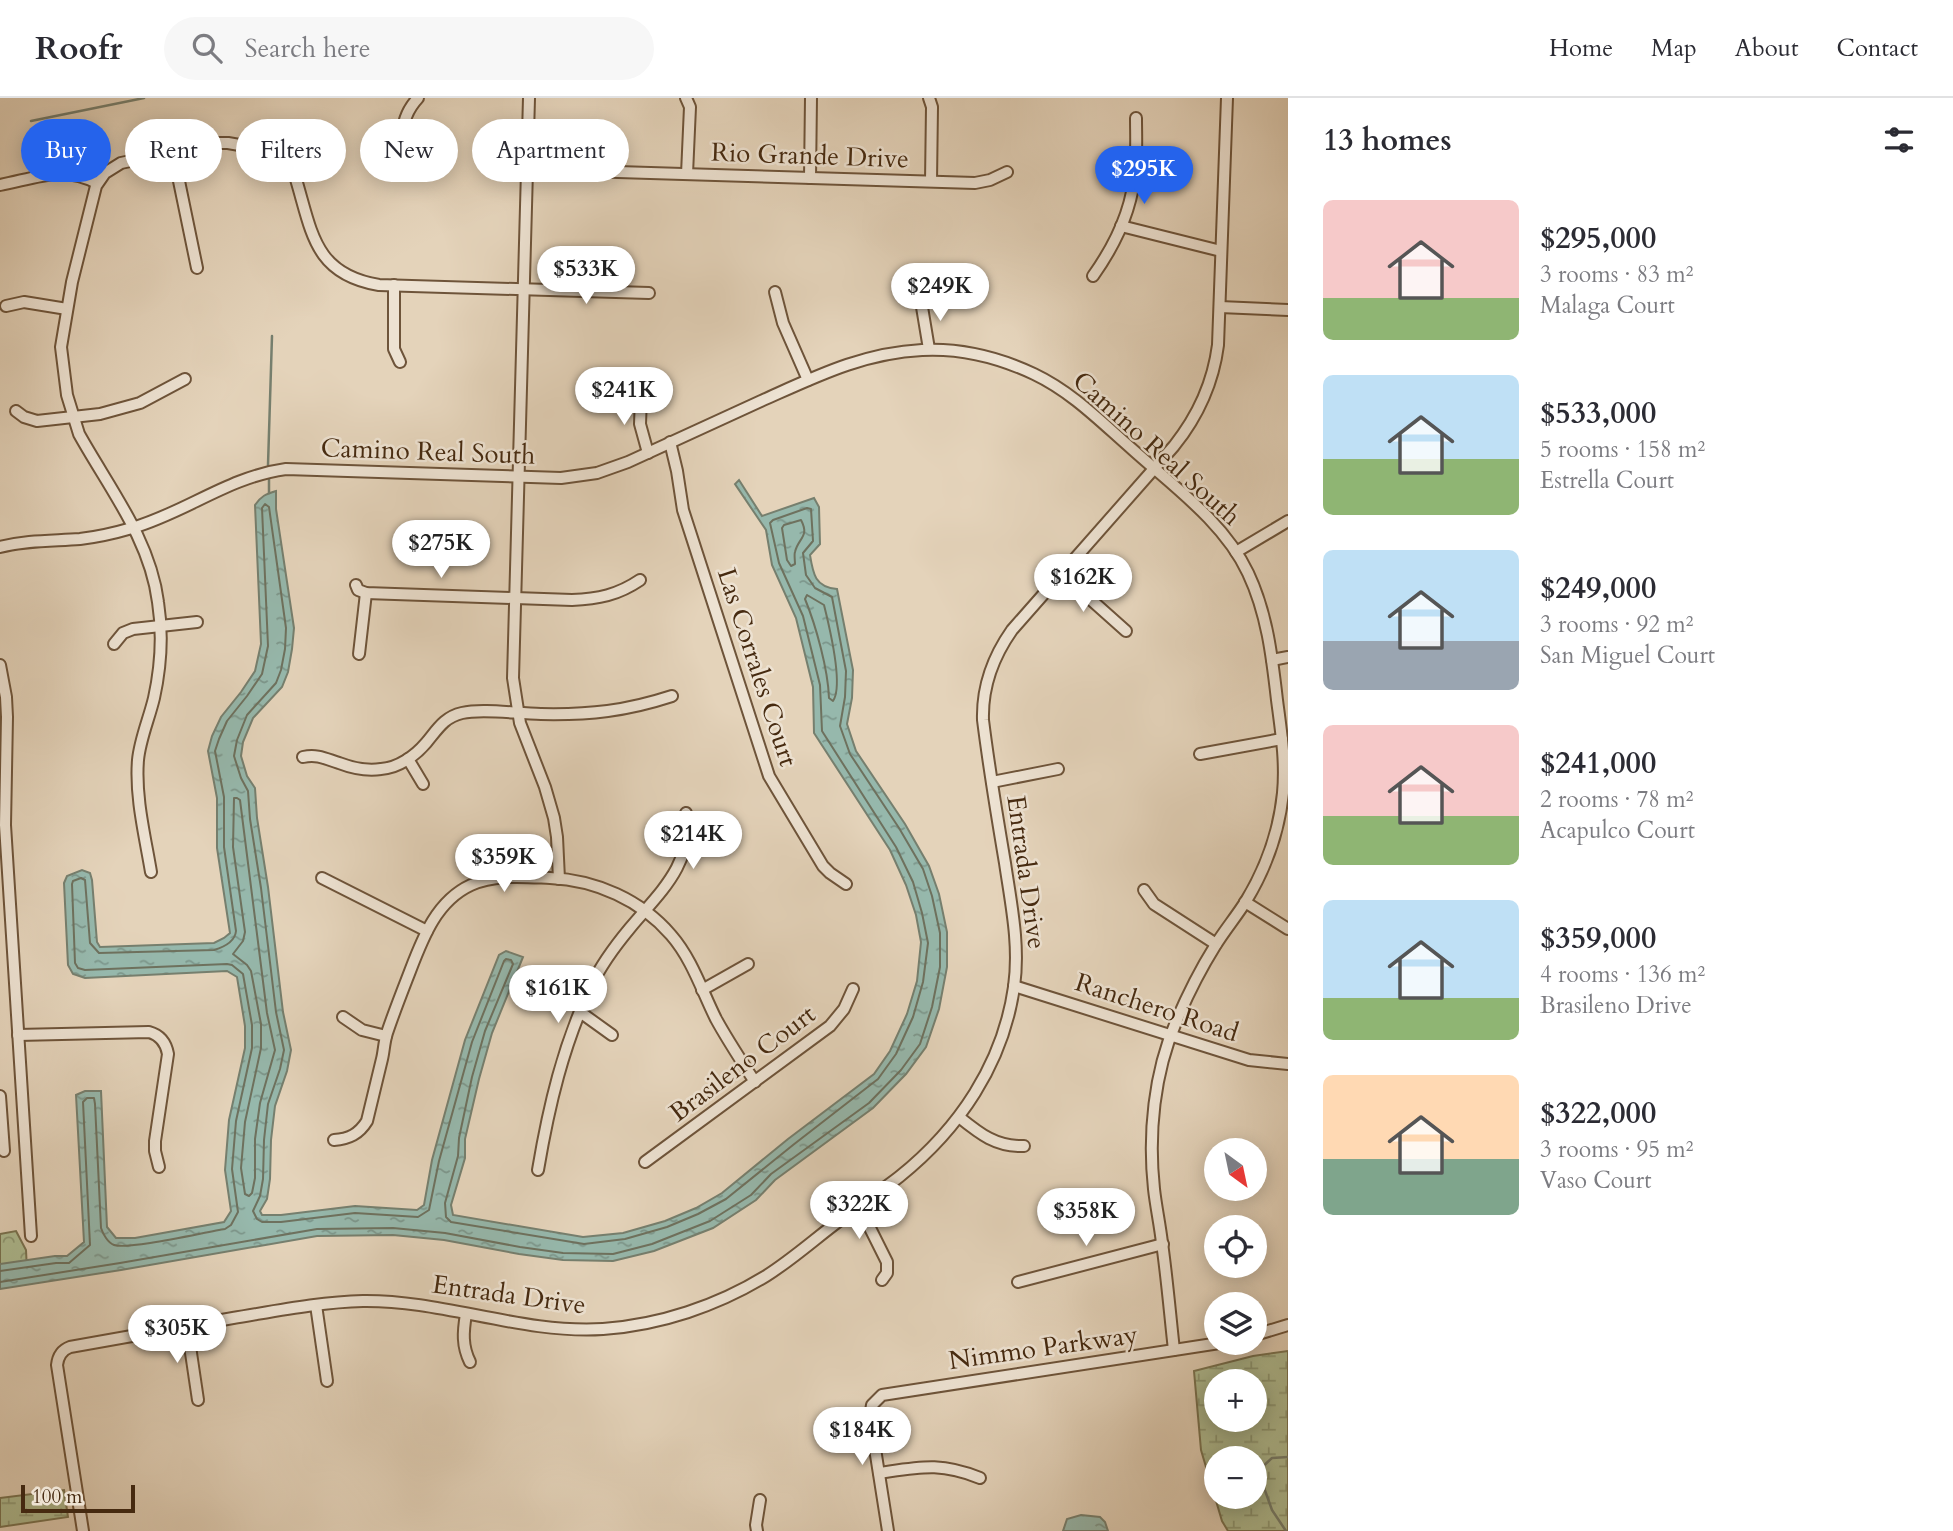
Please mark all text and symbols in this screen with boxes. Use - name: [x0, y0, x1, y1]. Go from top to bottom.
- search box: [164, 17, 654, 80]
- text: Roofr: [35, 26, 122, 71]
- icon: search: [188, 29, 226, 67]
- text: Search here: [244, 31, 370, 66]
- text: Home: [1549, 32, 1613, 65]
- text: Map: [1651, 32, 1697, 65]
- text: About: [1735, 32, 1799, 65]
- text: Contact: [1837, 32, 1918, 65]
- chip: Buy: [21, 119, 111, 182]
- chip: Rent: [125, 119, 222, 182]
- chip: Filters: [236, 119, 346, 182]
- chip: New: [360, 119, 458, 182]
- chip: Apartment: [472, 119, 629, 182]
- text: 13 homes: [1323, 120, 1452, 161]
- icon: filters: [1880, 121, 1918, 159]
- street label: Rio Grande Drive: [710, 135, 910, 176]
- pin: $295K: [1095, 146, 1193, 206]
- text: $295K: [1111, 153, 1177, 184]
- text: $295,000: [1540, 218, 1656, 259]
- icon: home: [1379, 228, 1463, 312]
- pin: $533K: [537, 246, 635, 306]
- text: $533K: [553, 253, 619, 284]
- text: 3 rooms · 83 m²: [1540, 259, 1693, 290]
- pin: $249K: [891, 264, 989, 323]
- text: $249K: [907, 270, 973, 301]
- text: Malaga Court: [1540, 290, 1675, 321]
- street label: Camino Real South: [1065, 364, 1248, 533]
- pin: $241K: [575, 368, 673, 427]
- text: $241K: [591, 374, 657, 405]
- text: $533,000: [1540, 393, 1656, 434]
- icon: home: [1379, 403, 1463, 487]
- street label: Camino Real South: [320, 430, 536, 473]
- text: 5 rooms · 158 m²: [1540, 434, 1705, 465]
- text: Estrella Court: [1540, 465, 1674, 496]
- pin: $275K: [392, 520, 490, 580]
- text: $275K: [408, 527, 474, 558]
- pin: $162K: [1034, 554, 1132, 614]
- text: $162K: [1050, 561, 1116, 592]
- street label: Las Corrales Court: [709, 563, 806, 771]
- text: $249,000: [1540, 568, 1656, 609]
- icon: home: [1379, 578, 1463, 662]
- text: 3 rooms · 92 m²: [1540, 609, 1693, 640]
- text: San Miguel Court: [1540, 640, 1715, 671]
- text: $241,000: [1540, 743, 1656, 784]
- icon: home: [1379, 753, 1463, 837]
- text: 2 rooms · 78 m²: [1540, 784, 1693, 815]
- street label: Entrada Drive: [998, 793, 1055, 951]
- pin: $214K: [644, 812, 742, 871]
- text: Acapulco Court: [1540, 815, 1695, 846]
- text: $214K: [660, 818, 726, 849]
- pin: $359K: [455, 834, 553, 894]
- text: $359K: [471, 841, 537, 872]
- text: $359,000: [1540, 918, 1656, 959]
- icon: home: [1379, 928, 1463, 1012]
- text: 4 rooms · 136 m²: [1540, 959, 1705, 990]
- pin: $161K: [509, 965, 607, 1025]
- street label: Ranchero Road: [1071, 965, 1243, 1050]
- text: $161K: [525, 972, 591, 1003]
- text: Brasileno Drive: [1540, 990, 1692, 1021]
- street label: Brasileno Court: [662, 997, 823, 1130]
- text: $322,000: [1540, 1093, 1656, 1134]
- icon: home: [1379, 1103, 1463, 1187]
- text: 3 rooms · 95 m²: [1540, 1134, 1693, 1165]
- north arrow: [1204, 1138, 1267, 1200]
- map controls: [1204, 1138, 1267, 1509]
- text: Vaso Court: [1540, 1165, 1651, 1196]
- pin: $322K: [810, 1182, 908, 1241]
- text: $322K: [826, 1188, 892, 1219]
- pin: $358K: [1037, 1188, 1135, 1248]
- text: $358K: [1053, 1195, 1119, 1226]
- button: locate: [1204, 1215, 1267, 1278]
- street label: Entrada Drive: [430, 1266, 588, 1323]
- button: layers: [1204, 1292, 1267, 1355]
- pin: $305K: [128, 1306, 226, 1365]
- text: $305K: [144, 1312, 210, 1343]
- street label: Nimmo Parkway: [946, 1317, 1140, 1378]
- button: +: [1204, 1369, 1267, 1432]
- pin: $184K: [813, 1408, 911, 1467]
- text: $184K: [829, 1414, 895, 1445]
- button: −: [1204, 1446, 1267, 1509]
- scale bar: [21, 1482, 135, 1514]
- text: 100 m: [32, 1484, 82, 1510]

